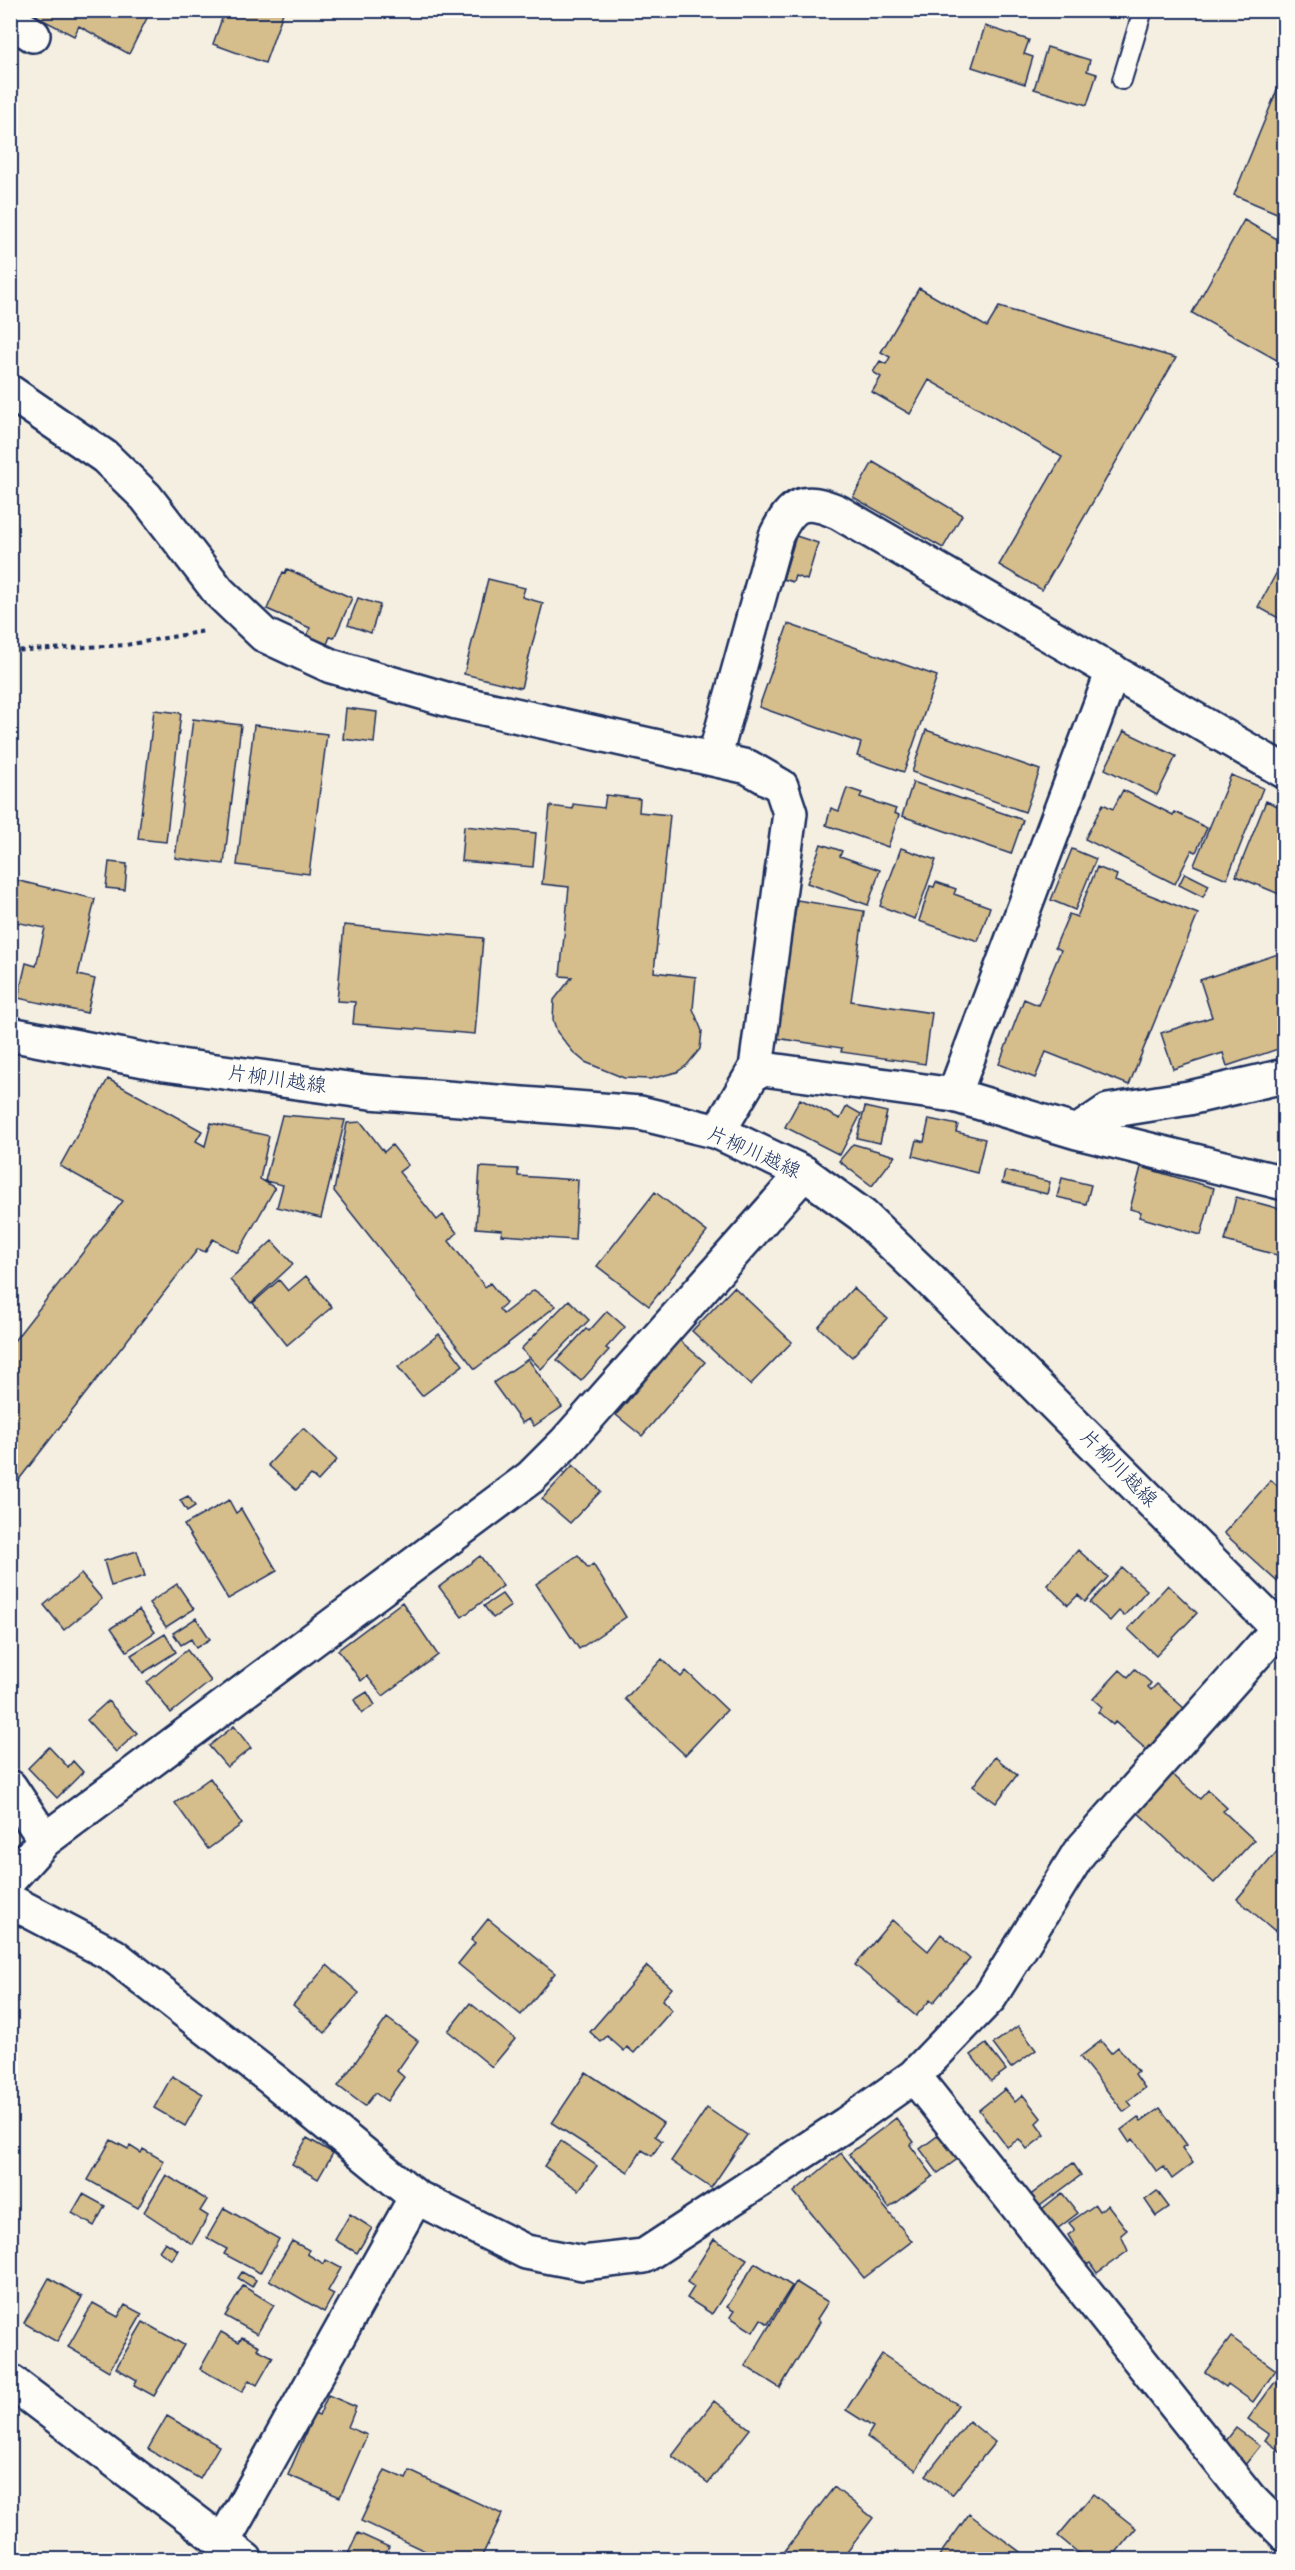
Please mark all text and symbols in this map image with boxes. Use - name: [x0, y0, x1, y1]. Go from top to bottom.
- street label: 片柳川越線: [225, 1055, 329, 1103]
- street label: 片柳川越線: [701, 1116, 807, 1188]
- street label: 片柳川越線: [1071, 1420, 1167, 1516]

